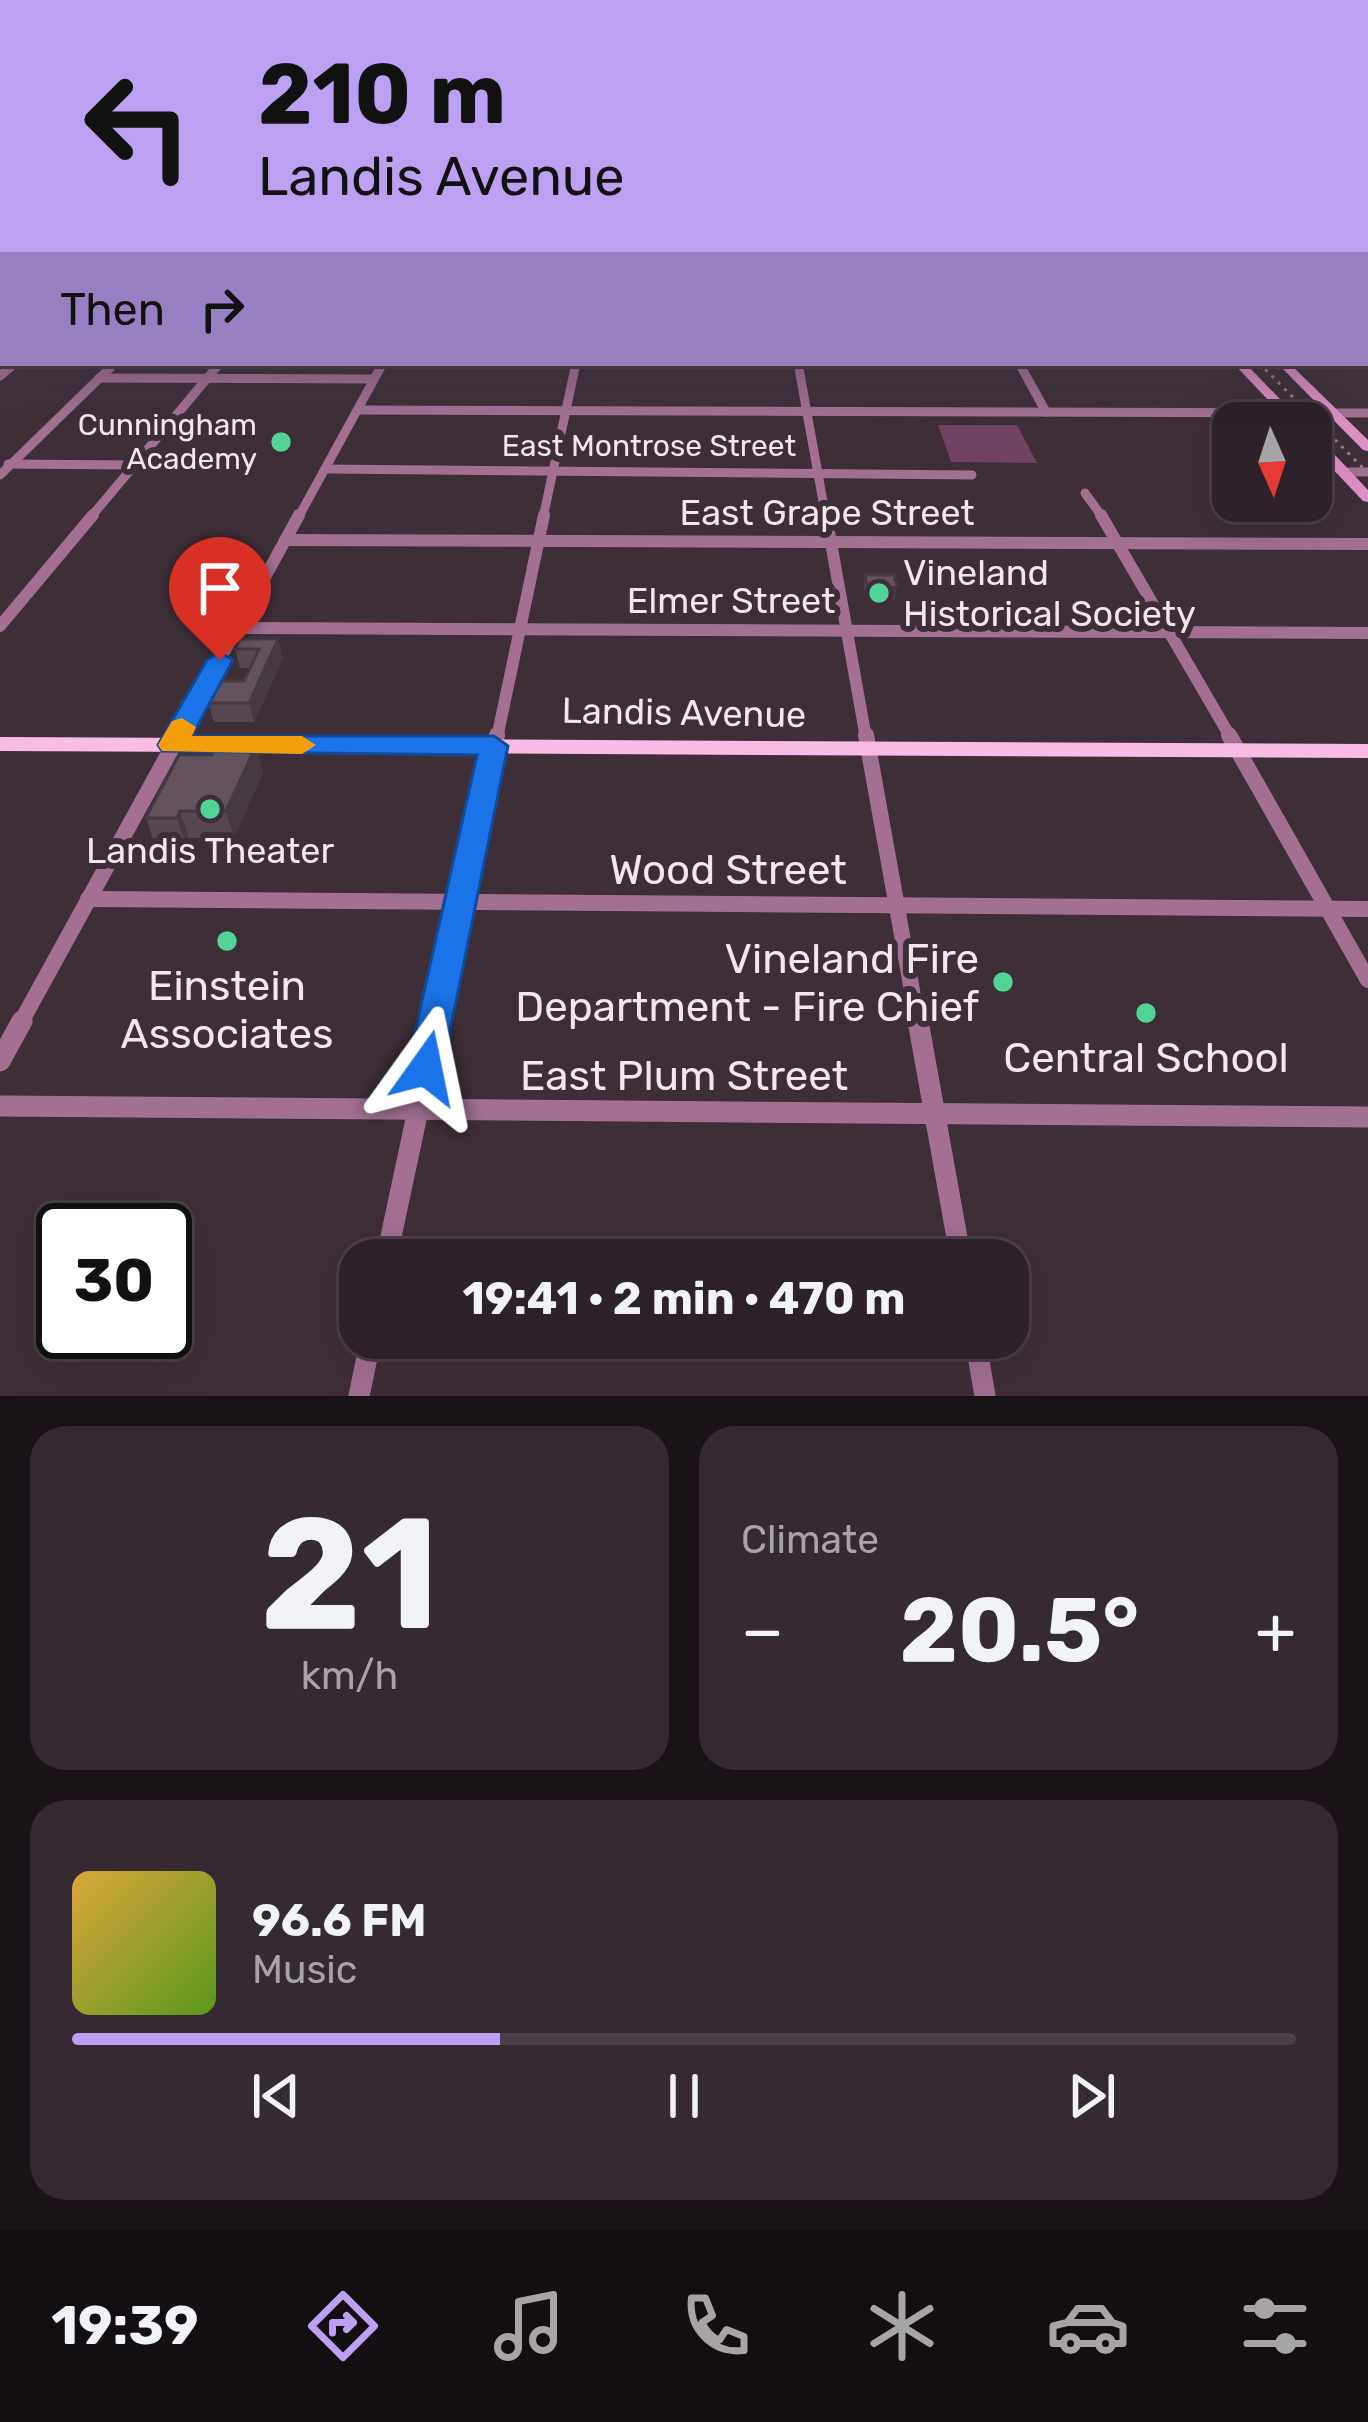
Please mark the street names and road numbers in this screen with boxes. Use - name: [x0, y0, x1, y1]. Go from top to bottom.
- street label: East Montrose Street: [502, 428, 796, 464]
- street label: East Grape Street: [679, 491, 975, 534]
- street label: Elmer Street: [627, 579, 835, 622]
- street label: Landis Avenue: [561, 689, 807, 736]
- street label: Wood Street: [609, 845, 847, 895]
- street label: East Plum Street: [520, 1051, 848, 1101]

